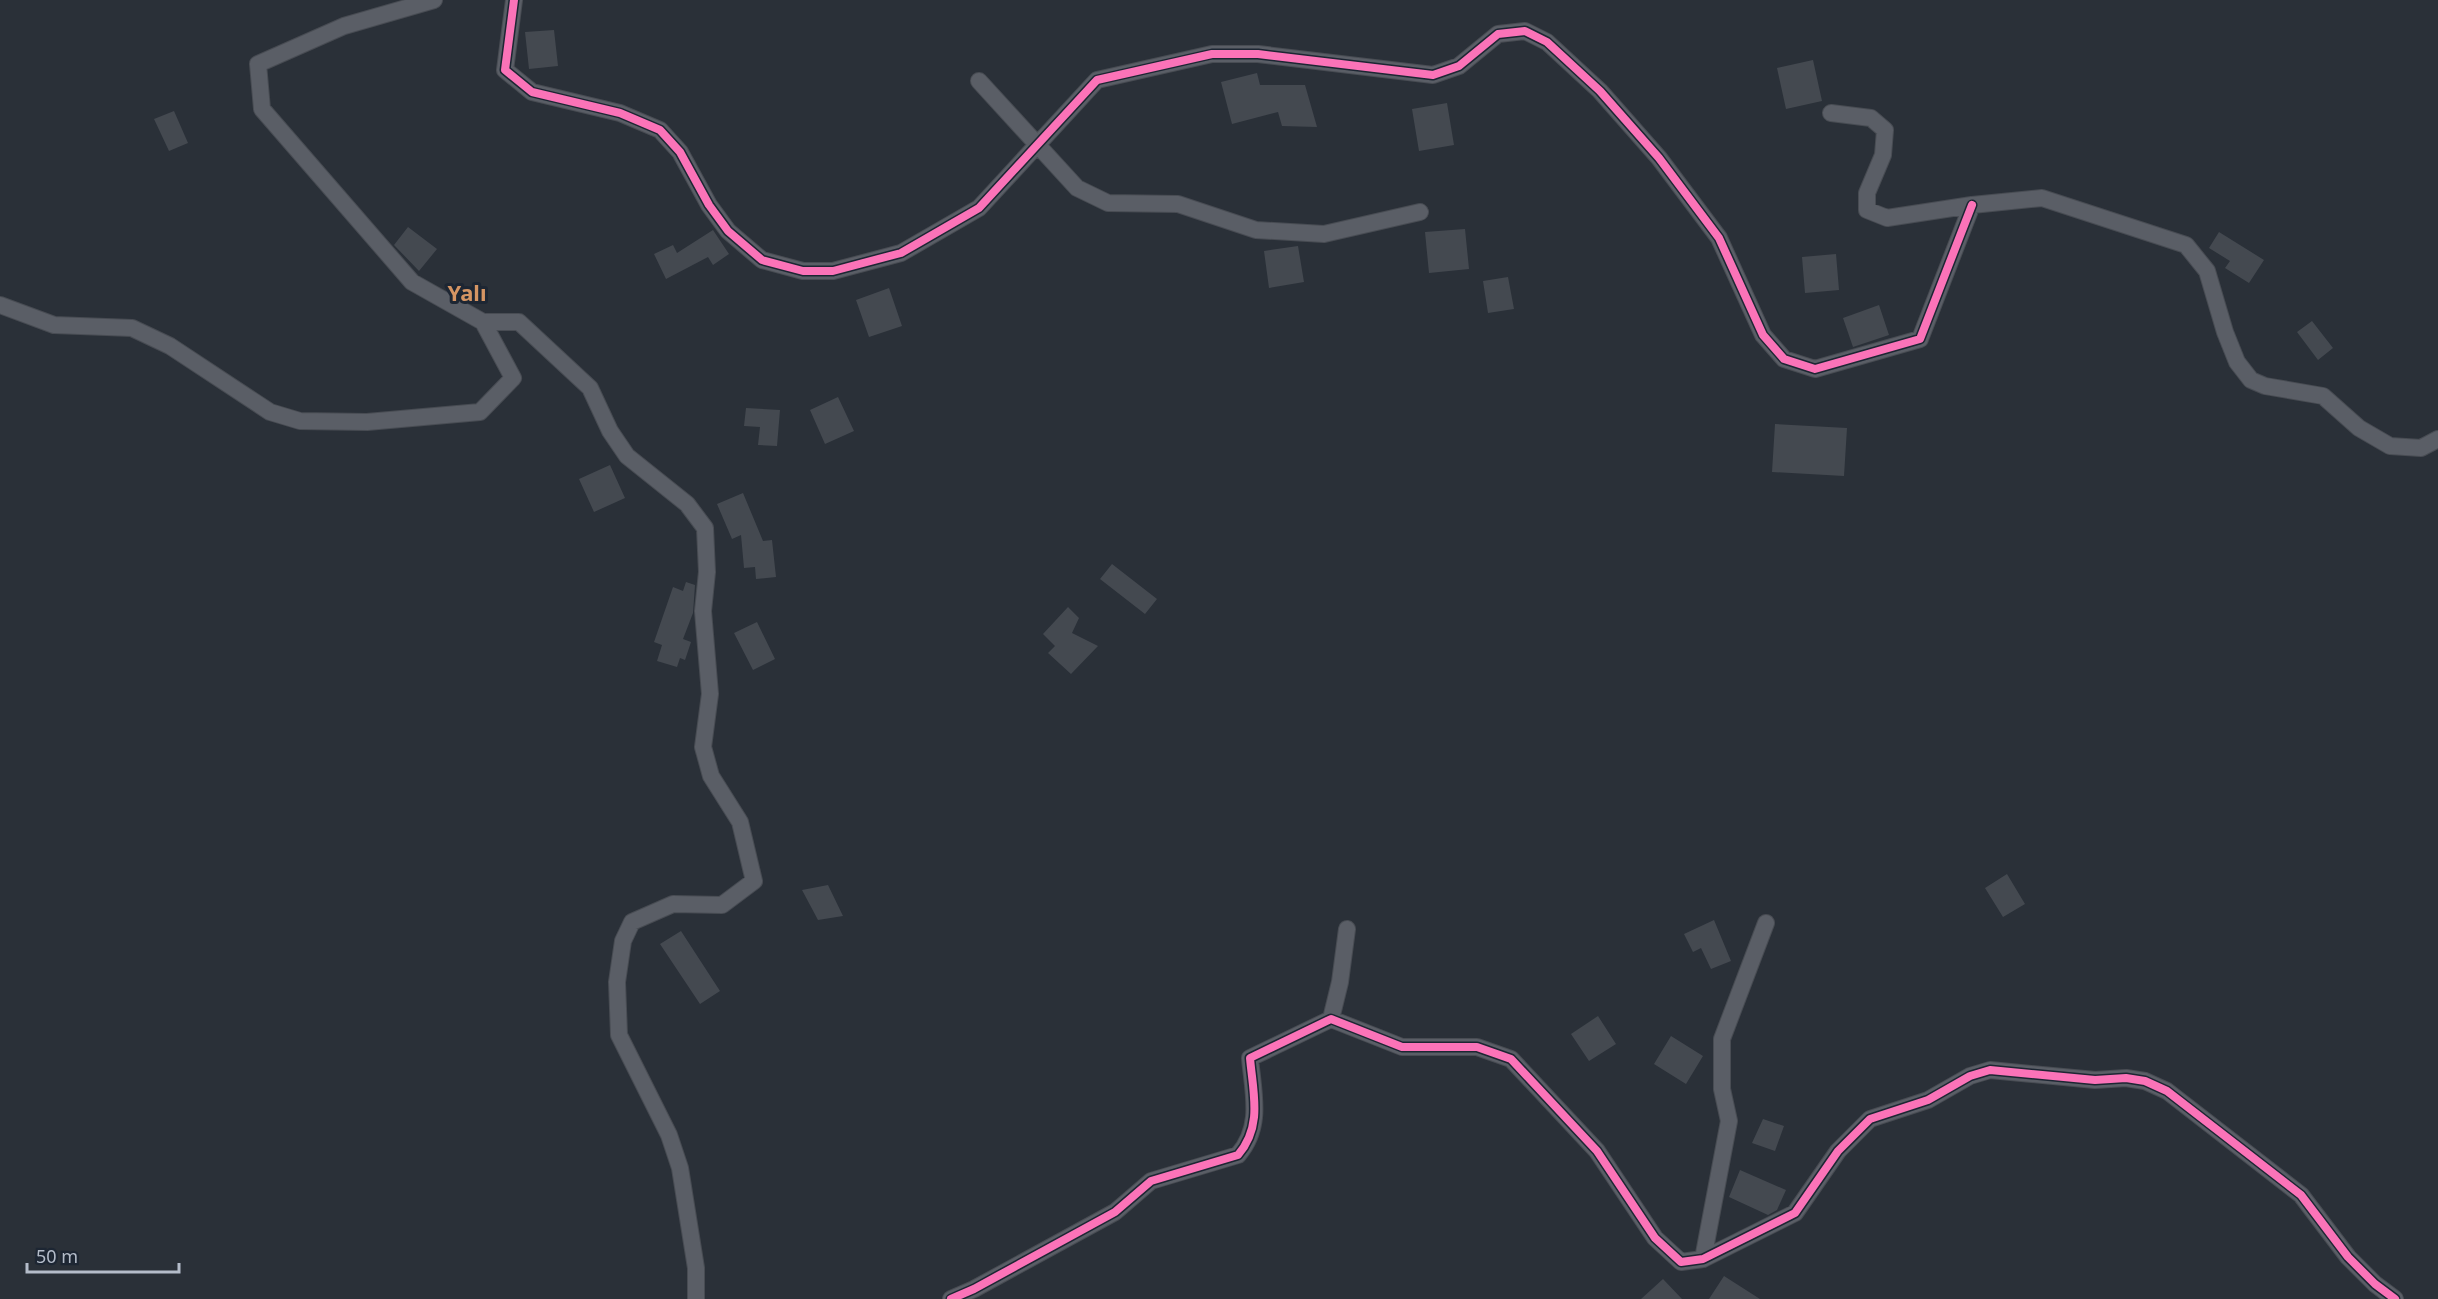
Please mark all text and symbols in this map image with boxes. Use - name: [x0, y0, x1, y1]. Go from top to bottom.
- district label: Yalı: [448, 277, 486, 307]
- scale bar: [27, 1236, 178, 1274]
- text: 50 m: [36, 1244, 78, 1268]

